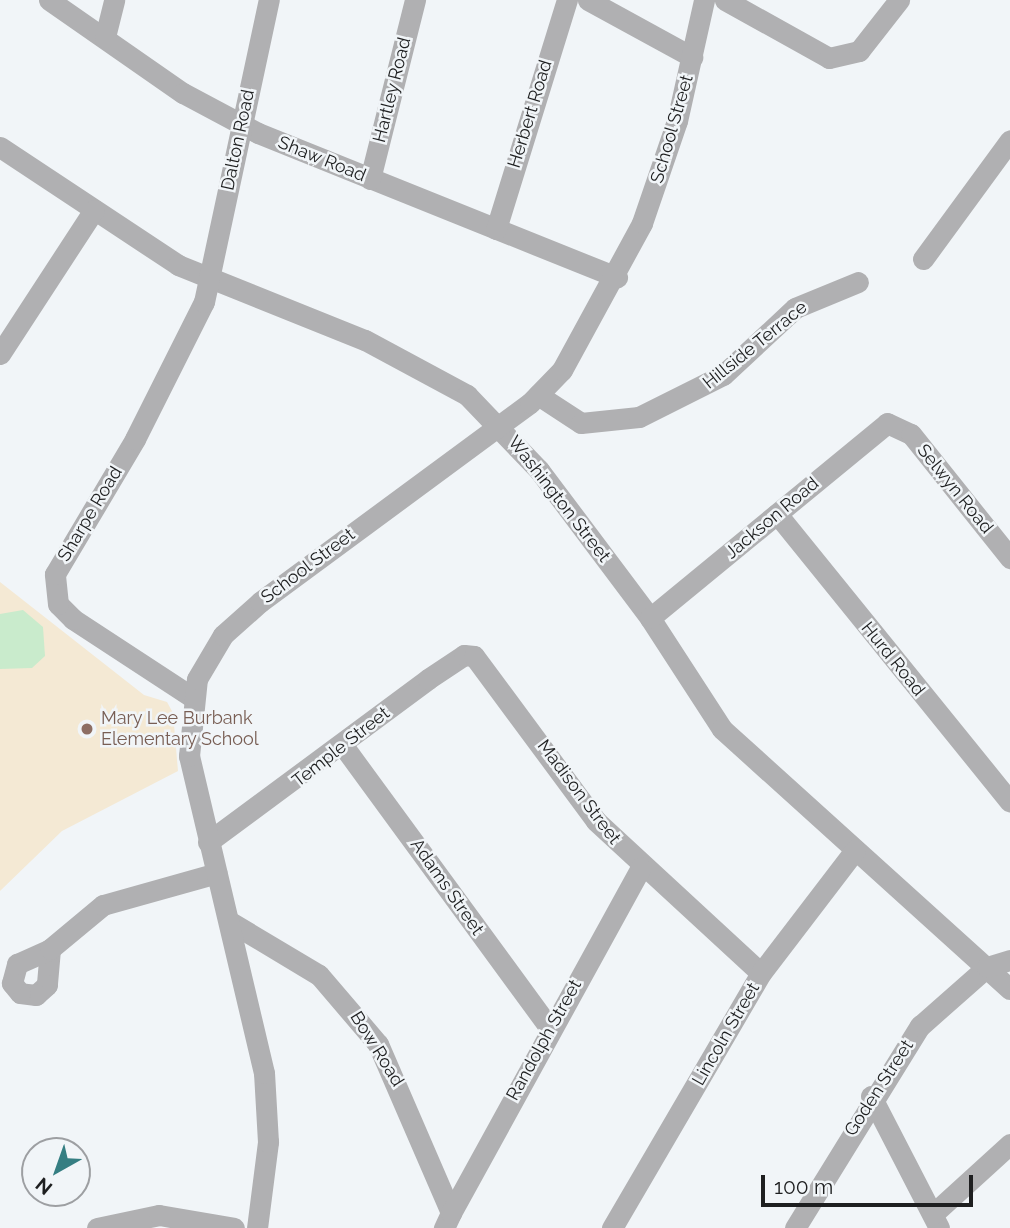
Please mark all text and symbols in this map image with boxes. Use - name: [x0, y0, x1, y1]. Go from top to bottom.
- street label: Hartley Road: [368, 35, 416, 145]
- street label: Herbert Road: [503, 57, 557, 171]
- street label: School Street: [646, 72, 698, 186]
- street label: Dalton Road: [217, 88, 259, 192]
- street label: Shaw Road: [275, 132, 369, 186]
- street label: Hillside Terrace: [698, 296, 812, 394]
- street label: Washington Street: [503, 432, 615, 566]
- street label: Selwyn Road: [912, 440, 998, 538]
- street label: Sharpe Road: [53, 463, 127, 565]
- street label: Jackson Road: [721, 473, 823, 563]
- street label: School Street: [257, 524, 359, 608]
- street label: Hurd Road: [857, 618, 929, 700]
- street label: Temple Street: [288, 702, 394, 792]
- place label: Mary Lee Burbank Elementary School: [101, 708, 259, 750]
- marker: Mary Lee Burbank Elementary School: [79, 721, 95, 737]
- street label: Madison Street: [533, 736, 625, 848]
- street label: Adams Street: [406, 835, 488, 939]
- street label: Randolph Street: [502, 976, 586, 1104]
- street label: Lincoln Street: [688, 979, 764, 1089]
- street label: Bow Road: [345, 1007, 409, 1091]
- street label: Goden Street: [840, 1036, 918, 1140]
- north arrow: [21, 1137, 91, 1207]
- scale bar: [765, 1162, 977, 1206]
- text: N: [31, 1173, 56, 1200]
- text: 100 m: [774, 1174, 833, 1199]

